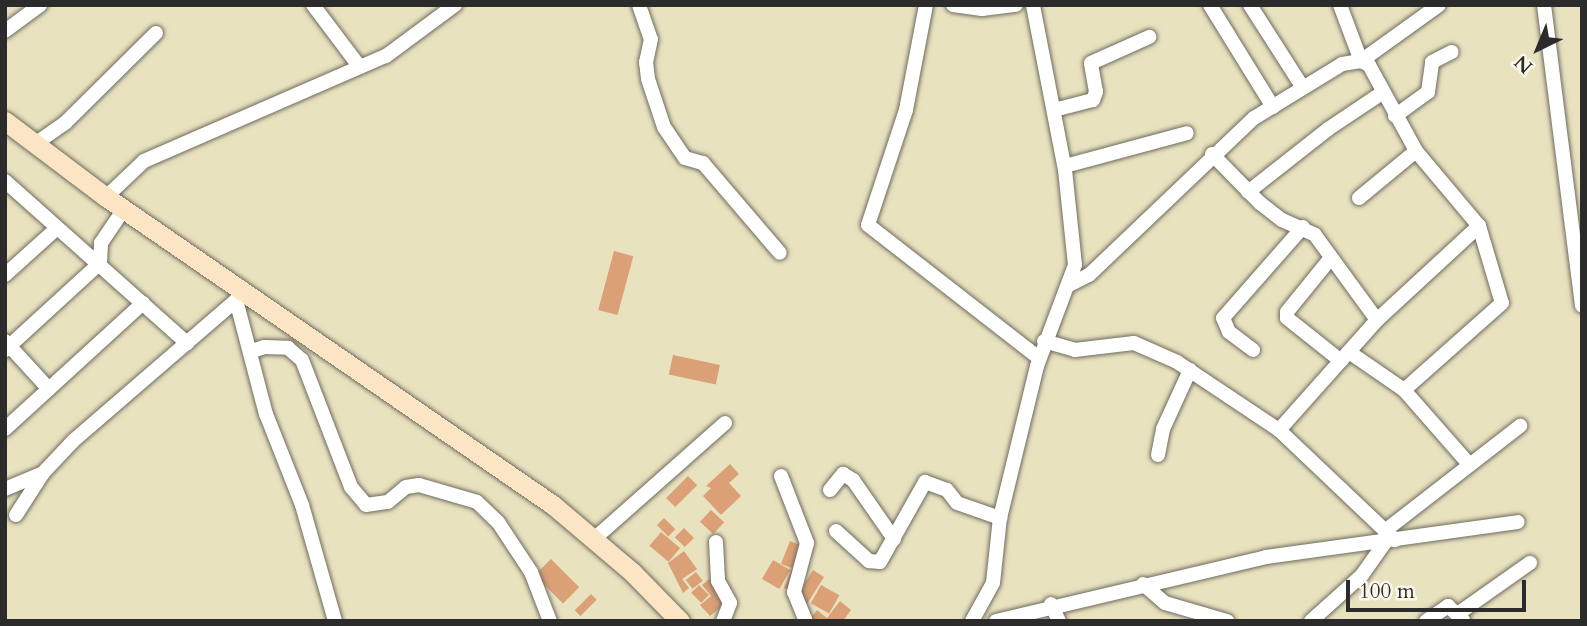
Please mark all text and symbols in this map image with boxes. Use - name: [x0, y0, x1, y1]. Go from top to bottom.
- north arrow: [1503, 14, 1573, 84]
- text: N: [1509, 49, 1539, 79]
- scale bar: [1349, 566, 1529, 610]
- text: 100 m: [1359, 577, 1415, 606]

